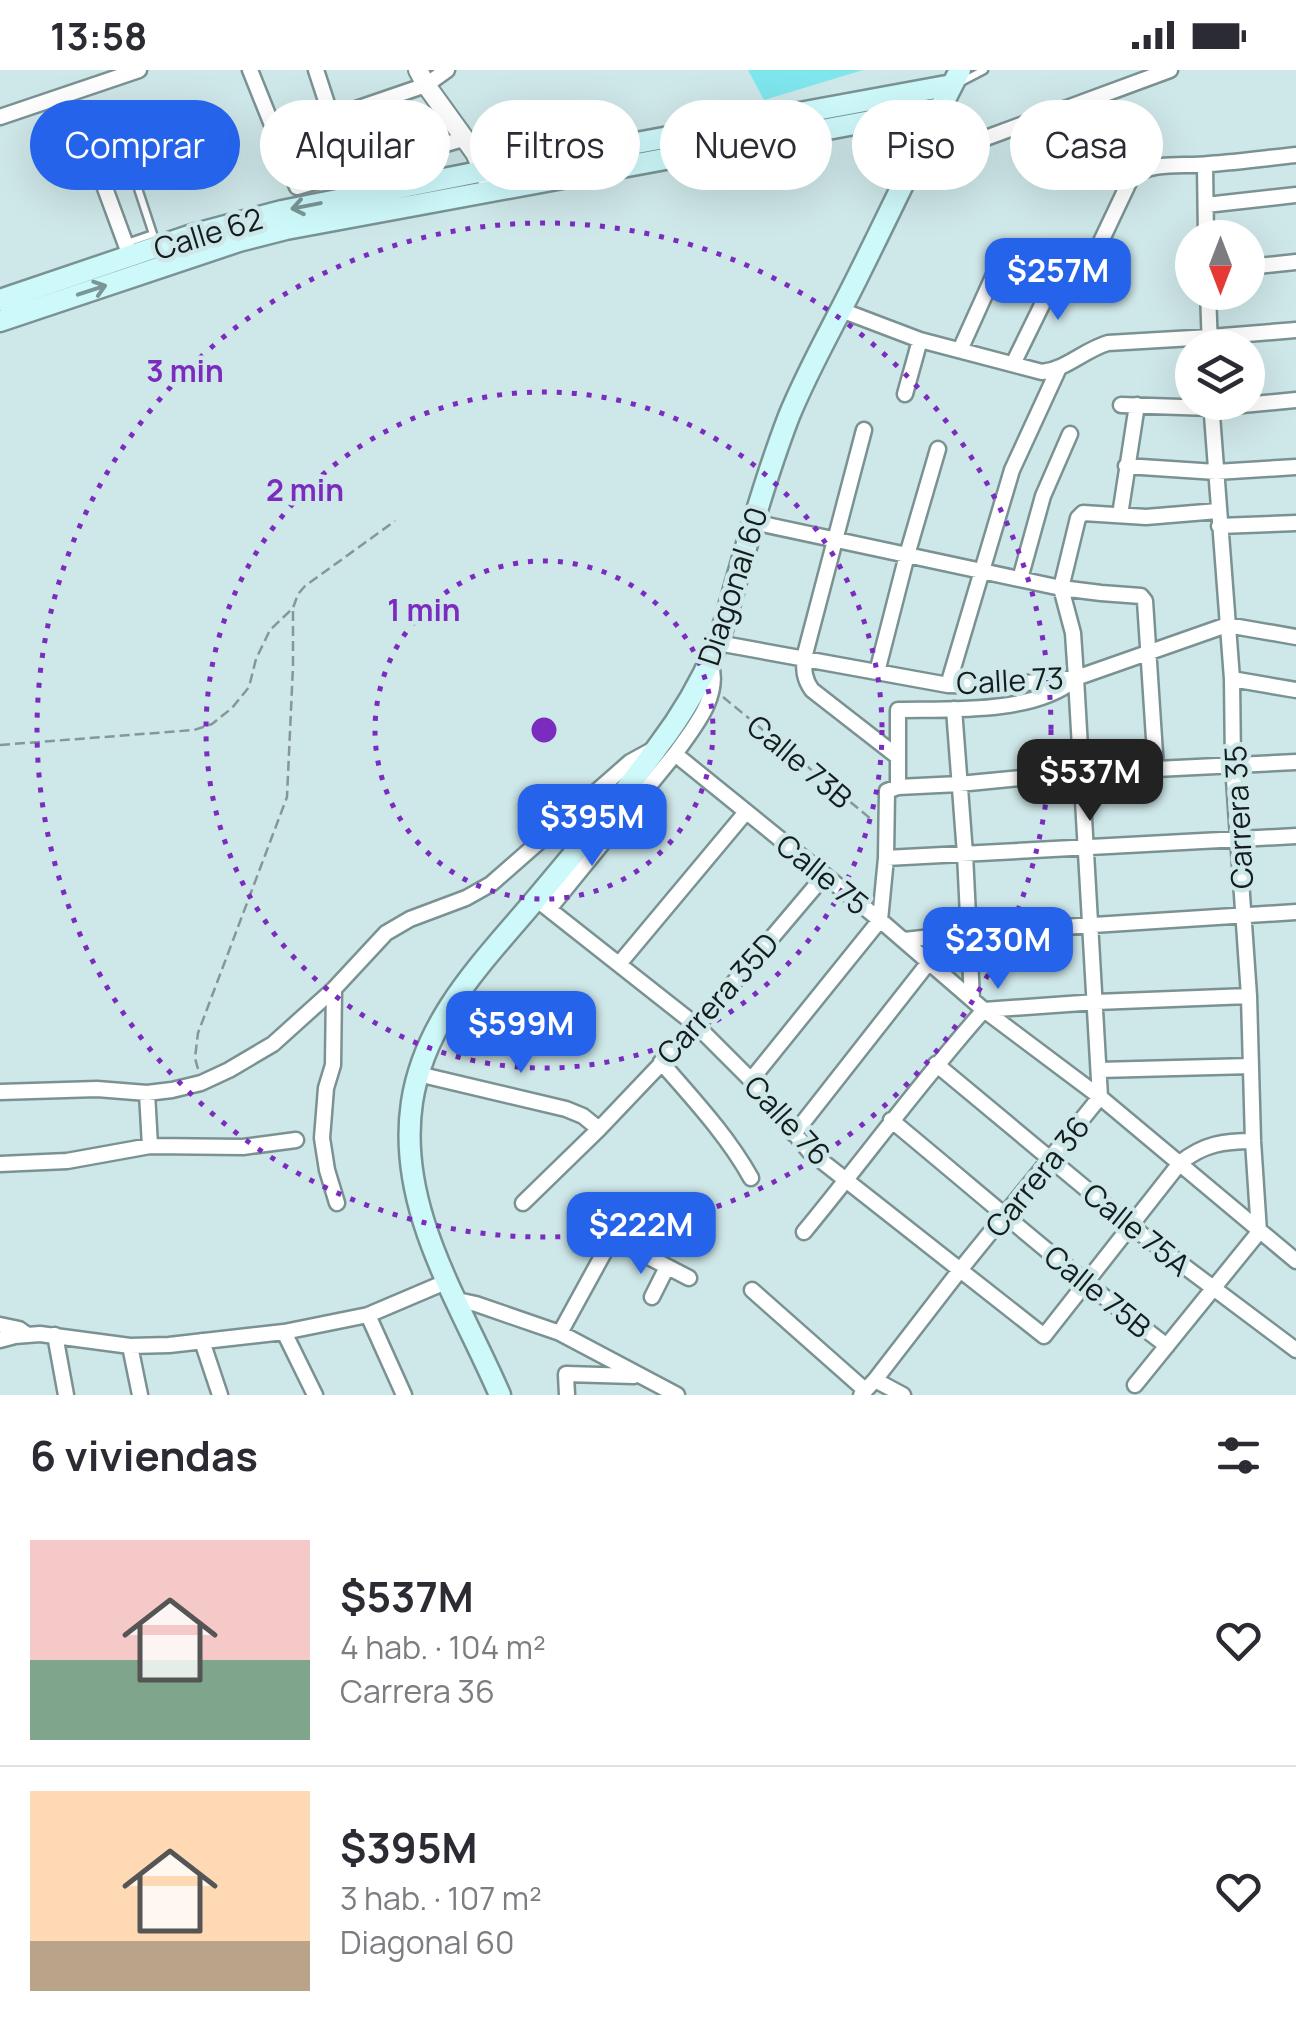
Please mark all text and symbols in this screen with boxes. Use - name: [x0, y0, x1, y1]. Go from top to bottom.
- text: 13:58: [50, 9, 147, 61]
- chip: Comprar: [30, 100, 240, 190]
- chip: Alquilar: [260, 100, 450, 190]
- chip: Filtros: [470, 100, 640, 190]
- chip: Nuevo: [660, 100, 832, 190]
- chip: Piso: [852, 100, 990, 190]
- chip: Casa: [1010, 100, 1163, 190]
- street label: Calle 62: [149, 197, 267, 269]
- one-way arrow: [290, 197, 322, 216]
- north arrow: [1175, 220, 1265, 310]
- map controls: [1175, 220, 1265, 420]
- pin: $257M: [988, 238, 1128, 323]
- text: $257M: [1007, 248, 1109, 292]
- one-way arrow: [76, 280, 108, 298]
- button: layers: [1175, 330, 1265, 420]
- text: 3 min: [146, 350, 224, 391]
- text: 2 min: [266, 469, 344, 510]
- street label: Diagonal 60: [687, 502, 777, 670]
- text: 1 min: [387, 589, 461, 630]
- street label: Calle 73: [955, 657, 1065, 703]
- street label: Calle 73B: [739, 705, 861, 817]
- centre of rings: [526, 712, 562, 748]
- pin: $537M: [1020, 739, 1160, 824]
- street label: Carrera 35: [1214, 744, 1262, 890]
- text: $537M: [1039, 749, 1141, 793]
- pin: $395M: [522, 784, 662, 869]
- text: $395M: [540, 794, 644, 838]
- street label: Calle 75: [768, 824, 878, 924]
- pin: $230M: [928, 907, 1068, 992]
- text: $230M: [945, 917, 1051, 961]
- street label: Carrera 35D: [647, 923, 787, 1073]
- pin: $599M: [451, 991, 591, 1076]
- text: $599M: [468, 1001, 574, 1045]
- street label: Calle 76: [736, 1066, 840, 1174]
- street label: Carrera 36: [975, 1107, 1099, 1245]
- street label: Calle 75A: [1075, 1173, 1199, 1285]
- pin: $222M: [571, 1192, 711, 1277]
- text: $222M: [589, 1202, 693, 1246]
- street label: Calle 75B: [1036, 1235, 1160, 1347]
- text: 6 viviendas: [30, 1426, 258, 1484]
- icon: filters: [1211, 1428, 1266, 1483]
- text: $537M: [340, 1567, 474, 1625]
- icon: home: [110, 1580, 230, 1700]
- icon: heart: [1211, 1613, 1266, 1668]
- text: 4 hab. · 104 m²: [340, 1625, 546, 1669]
- text: Carrera 36: [340, 1669, 495, 1713]
- text: $395M: [340, 1818, 477, 1876]
- icon: home: [110, 1831, 230, 1951]
- icon: heart: [1211, 1864, 1266, 1919]
- text: 3 hab. · 107 m²: [340, 1876, 542, 1920]
- text: Diagonal 60: [340, 1920, 515, 1964]

